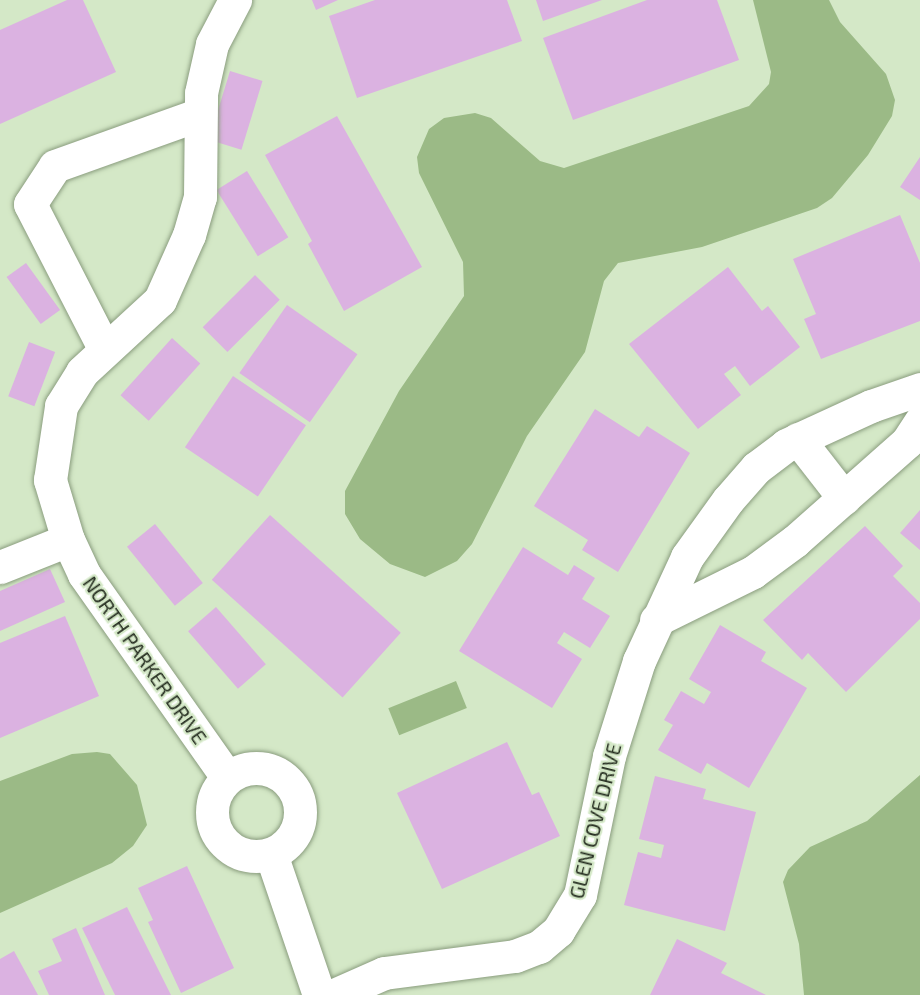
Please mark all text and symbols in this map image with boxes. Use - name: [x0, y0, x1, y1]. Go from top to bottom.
- street label: NORTH PARKER DRIVE: [78, 572, 212, 748]
- street label: GLEN COVE DRIVE: [564, 741, 626, 901]

